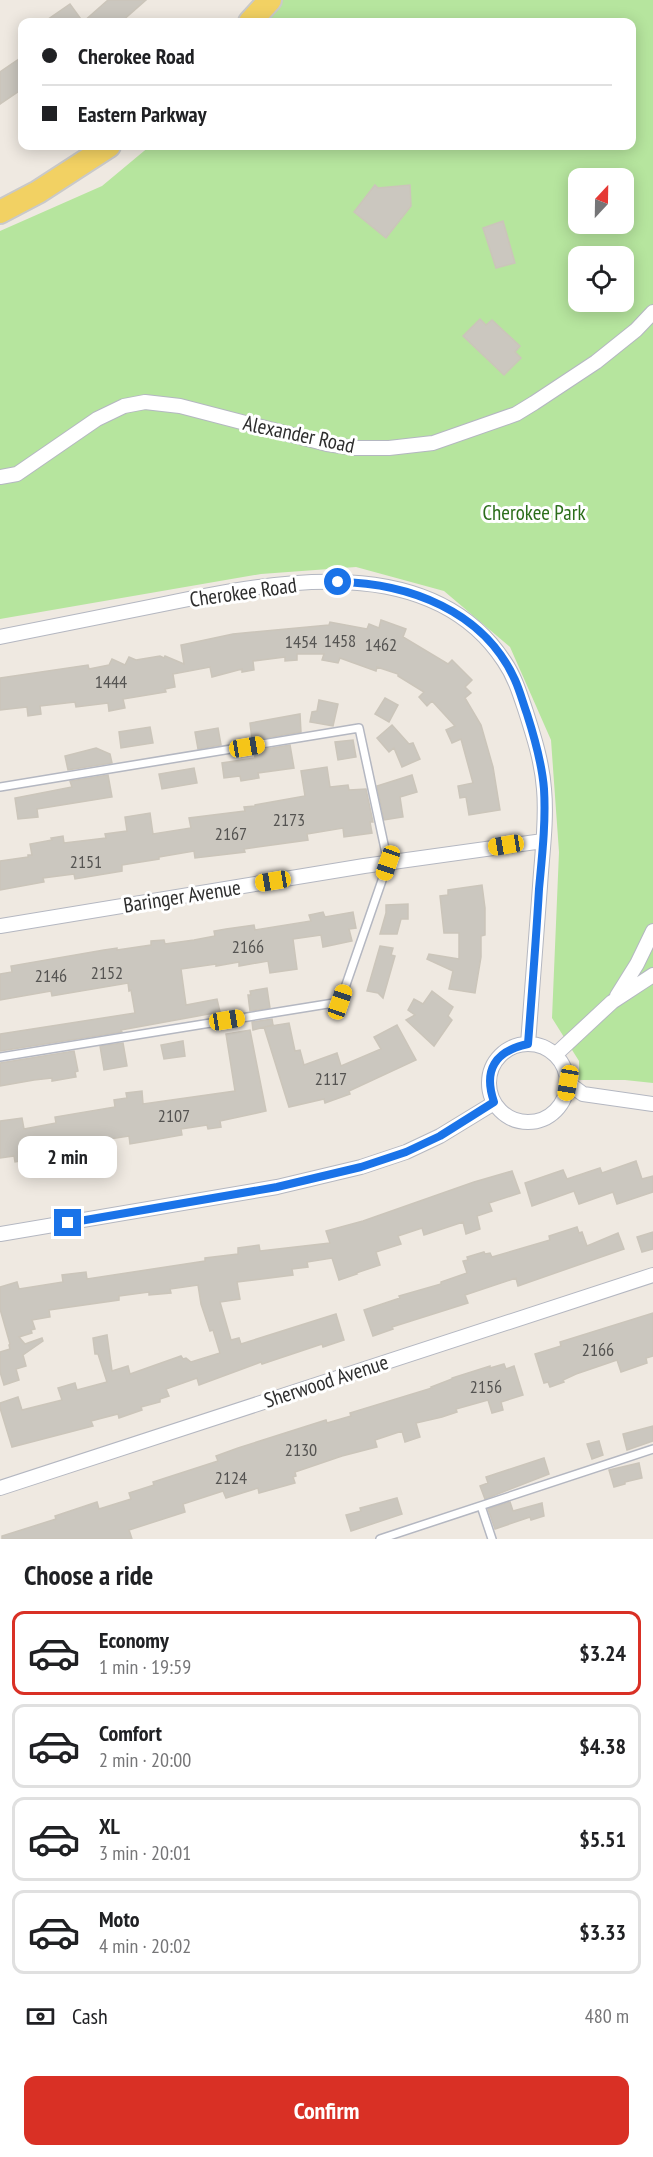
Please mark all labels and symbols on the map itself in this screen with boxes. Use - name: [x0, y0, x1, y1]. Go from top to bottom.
- north arrow: [568, 168, 634, 234]
- street label: Alexander Road: [241, 409, 357, 459]
- park label: Cherokee Park: [482, 499, 586, 526]
- route start: [324, 568, 351, 595]
- street label: Cherokee Road: [188, 571, 298, 613]
- house number: 1458: [324, 629, 356, 652]
- house number: 1454: [285, 630, 317, 653]
- house number: 1462: [365, 633, 397, 656]
- house number: 1444: [95, 670, 127, 693]
- car: [228, 735, 266, 759]
- house number: 2173: [273, 808, 305, 831]
- house number: 2167: [215, 822, 247, 845]
- car: [487, 833, 525, 857]
- car: [374, 843, 402, 883]
- house number: 2151: [70, 850, 102, 873]
- car: [254, 869, 292, 893]
- street label: Baringer Avenue: [121, 873, 243, 919]
- house number: 2166: [232, 935, 264, 958]
- house number: 2152: [91, 961, 123, 984]
- house number: 2146: [35, 964, 67, 987]
- car: [326, 982, 354, 1022]
- car: [208, 1008, 246, 1032]
- car: [556, 1064, 580, 1102]
- house number: 2117: [315, 1067, 347, 1090]
- house number: 2107: [158, 1104, 190, 1127]
- callout: 2 min: [19, 1136, 118, 1178]
- route end: [54, 1209, 81, 1236]
- house number: 2166: [582, 1338, 614, 1361]
- street label: Sherwood Avenue: [260, 1348, 392, 1414]
- house number: 2156: [470, 1375, 502, 1398]
- house number: 2130: [285, 1438, 317, 1461]
- house number: 2124: [215, 1466, 247, 1489]

